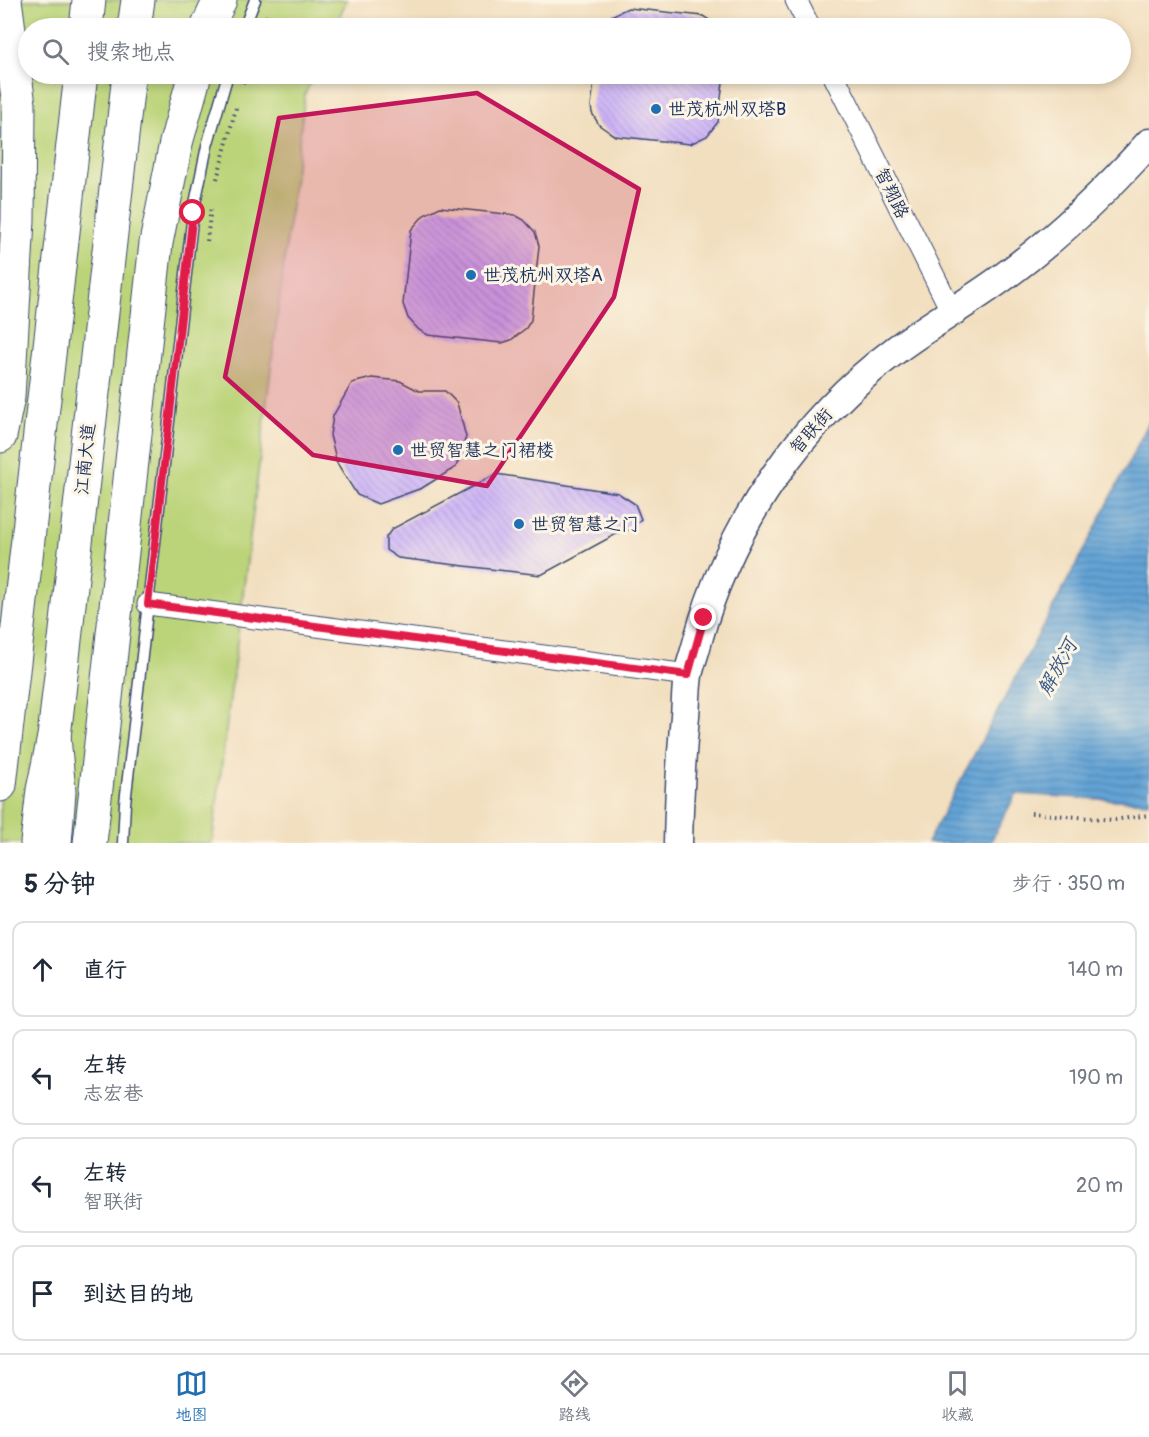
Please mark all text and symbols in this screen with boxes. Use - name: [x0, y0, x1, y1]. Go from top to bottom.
- search box: [18, 18, 1131, 84]
- icon: search: [39, 35, 72, 68]
- text: 搜索地点: [87, 38, 175, 66]
- place label: 世茂杭州双塔B: [668, 98, 786, 121]
- marker: 世茂杭州双塔B: [649, 102, 663, 116]
- street label: 智翔路: [869, 164, 914, 223]
- route start: [179, 199, 205, 225]
- place label: 世茂杭州双塔A: [483, 264, 603, 287]
- marker: 世茂杭州双塔A: [464, 268, 478, 282]
- street label: 智联街: [785, 403, 838, 459]
- street label: 江南大道: [70, 422, 101, 496]
- place label: 世贸智慧之门裙楼: [410, 439, 554, 462]
- marker: 世贸智慧之门裙楼: [391, 443, 405, 457]
- place label: 世贸智慧之门: [531, 513, 639, 536]
- marker: 世贸智慧之门: [512, 517, 526, 531]
- route end: [690, 604, 716, 630]
- water label: 解放河: [1032, 632, 1084, 700]
- text: 5 分钟: [24, 868, 96, 900]
- text: 步行 · 350 m: [1012, 871, 1125, 896]
- icon: ahead: [26, 953, 59, 986]
- text: 直行: [83, 956, 127, 984]
- text: 140 m: [1068, 957, 1123, 982]
- text: 左转: [83, 1051, 127, 1079]
- icon: left: [26, 1061, 59, 1094]
- text: 190 m: [1069, 1065, 1123, 1090]
- text: 志宏巷: [83, 1081, 143, 1106]
- text: 左转: [83, 1159, 127, 1187]
- icon: left: [26, 1169, 59, 1202]
- text: 20 m: [1076, 1173, 1123, 1198]
- text: 智联街: [83, 1189, 143, 1214]
- icon: arrive: [26, 1277, 59, 1310]
- text: 到达目的地: [83, 1280, 193, 1308]
- tab: 地图: [175, 1367, 208, 1425]
- tab: 路线: [558, 1367, 591, 1425]
- tab: 收藏: [941, 1367, 974, 1425]

